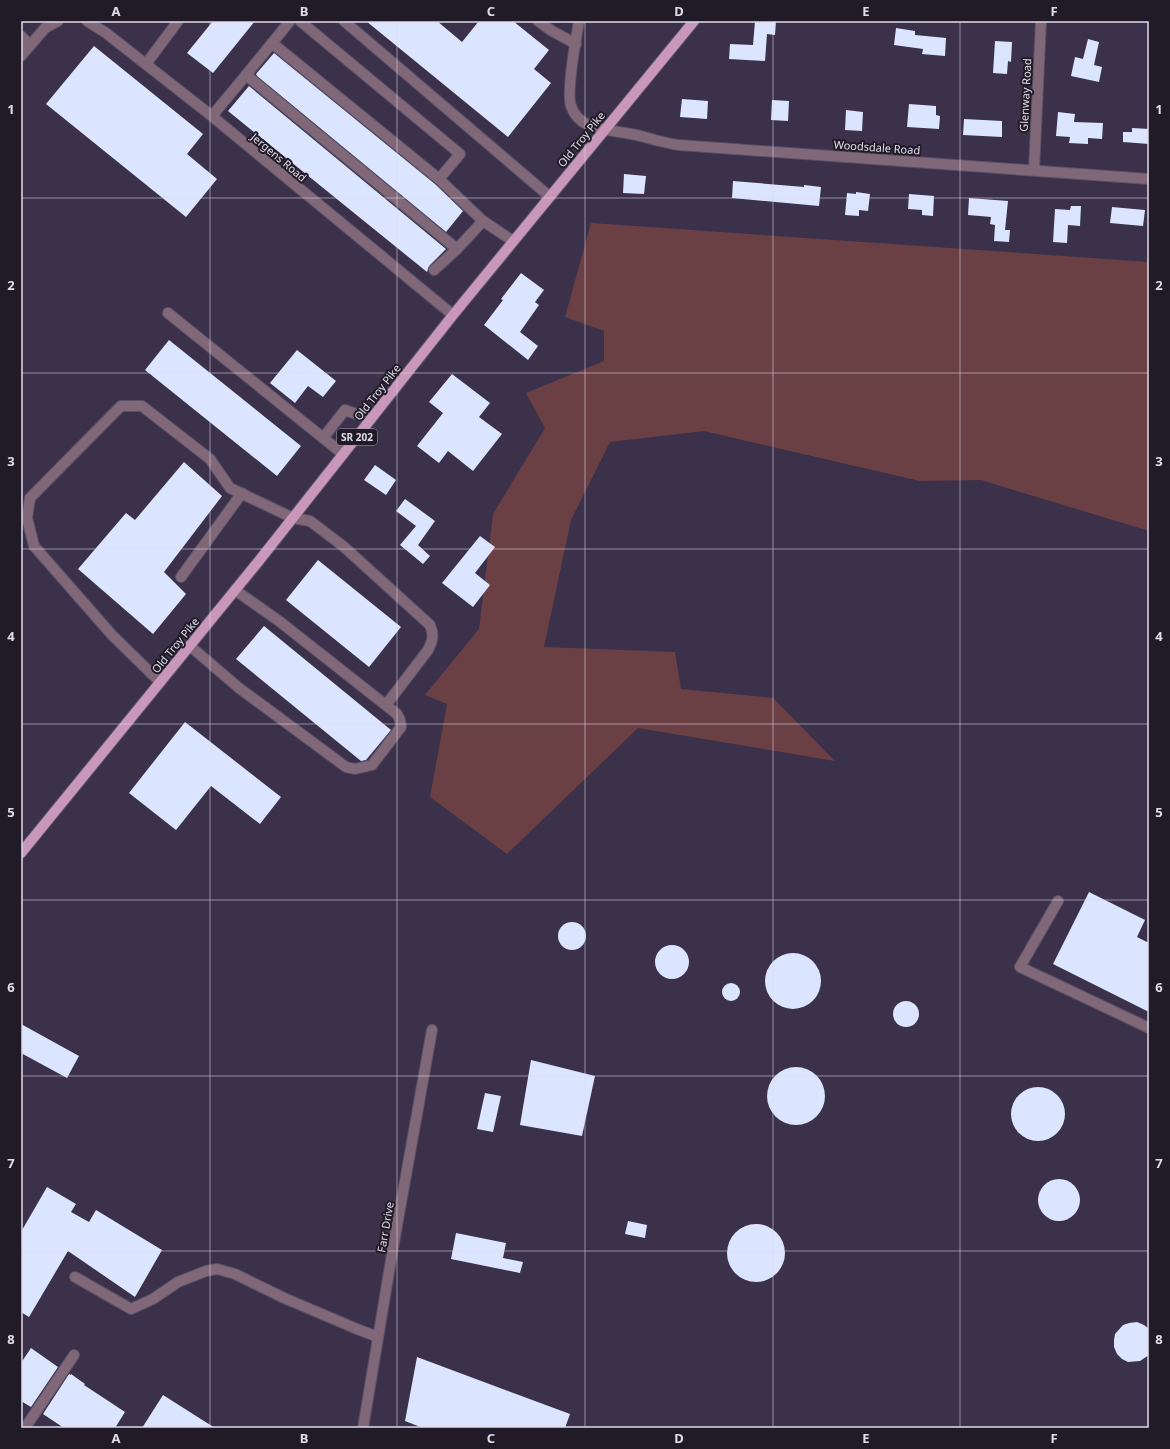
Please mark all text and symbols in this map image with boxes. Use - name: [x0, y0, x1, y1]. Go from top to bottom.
- text: A: [112, 2, 121, 20]
- text: B: [300, 2, 308, 20]
- text: C: [487, 2, 495, 20]
- text: D: [674, 2, 684, 20]
- text: E: [862, 2, 870, 20]
- text: F: [1050, 2, 1058, 20]
- street label: Glenway Road: [1016, 58, 1034, 132]
- text: 1: [7, 100, 15, 118]
- text: 1: [1155, 100, 1163, 118]
- street label: Old Troy Pike: [554, 108, 608, 170]
- street label: Jergens Road: [247, 129, 310, 185]
- street label: Woodsdale Road: [833, 136, 921, 158]
- text: 2: [7, 276, 15, 294]
- text: 2: [1155, 276, 1163, 294]
- street label: Old Troy Pike: [350, 361, 404, 423]
- road number: SR 202: [337, 429, 377, 445]
- text: 3: [7, 452, 15, 470]
- text: 3: [1155, 452, 1163, 470]
- street label: Old Troy Pike: [148, 614, 202, 676]
- text: 4: [7, 627, 15, 645]
- text: 4: [1155, 627, 1163, 645]
- text: 5: [7, 803, 15, 821]
- text: 5: [1155, 803, 1163, 821]
- text: 6: [7, 978, 15, 996]
- text: 6: [1155, 978, 1163, 996]
- text: 7: [7, 1154, 15, 1172]
- text: 7: [1155, 1154, 1163, 1172]
- street label: Farr Drive: [373, 1201, 397, 1253]
- text: 8: [7, 1330, 15, 1348]
- text: 8: [1155, 1330, 1163, 1348]
- text: A: [112, 1429, 121, 1447]
- text: B: [300, 1429, 308, 1447]
- text: C: [487, 1429, 495, 1447]
- text: D: [674, 1429, 684, 1447]
- text: E: [862, 1429, 870, 1447]
- text: F: [1050, 1429, 1058, 1447]

